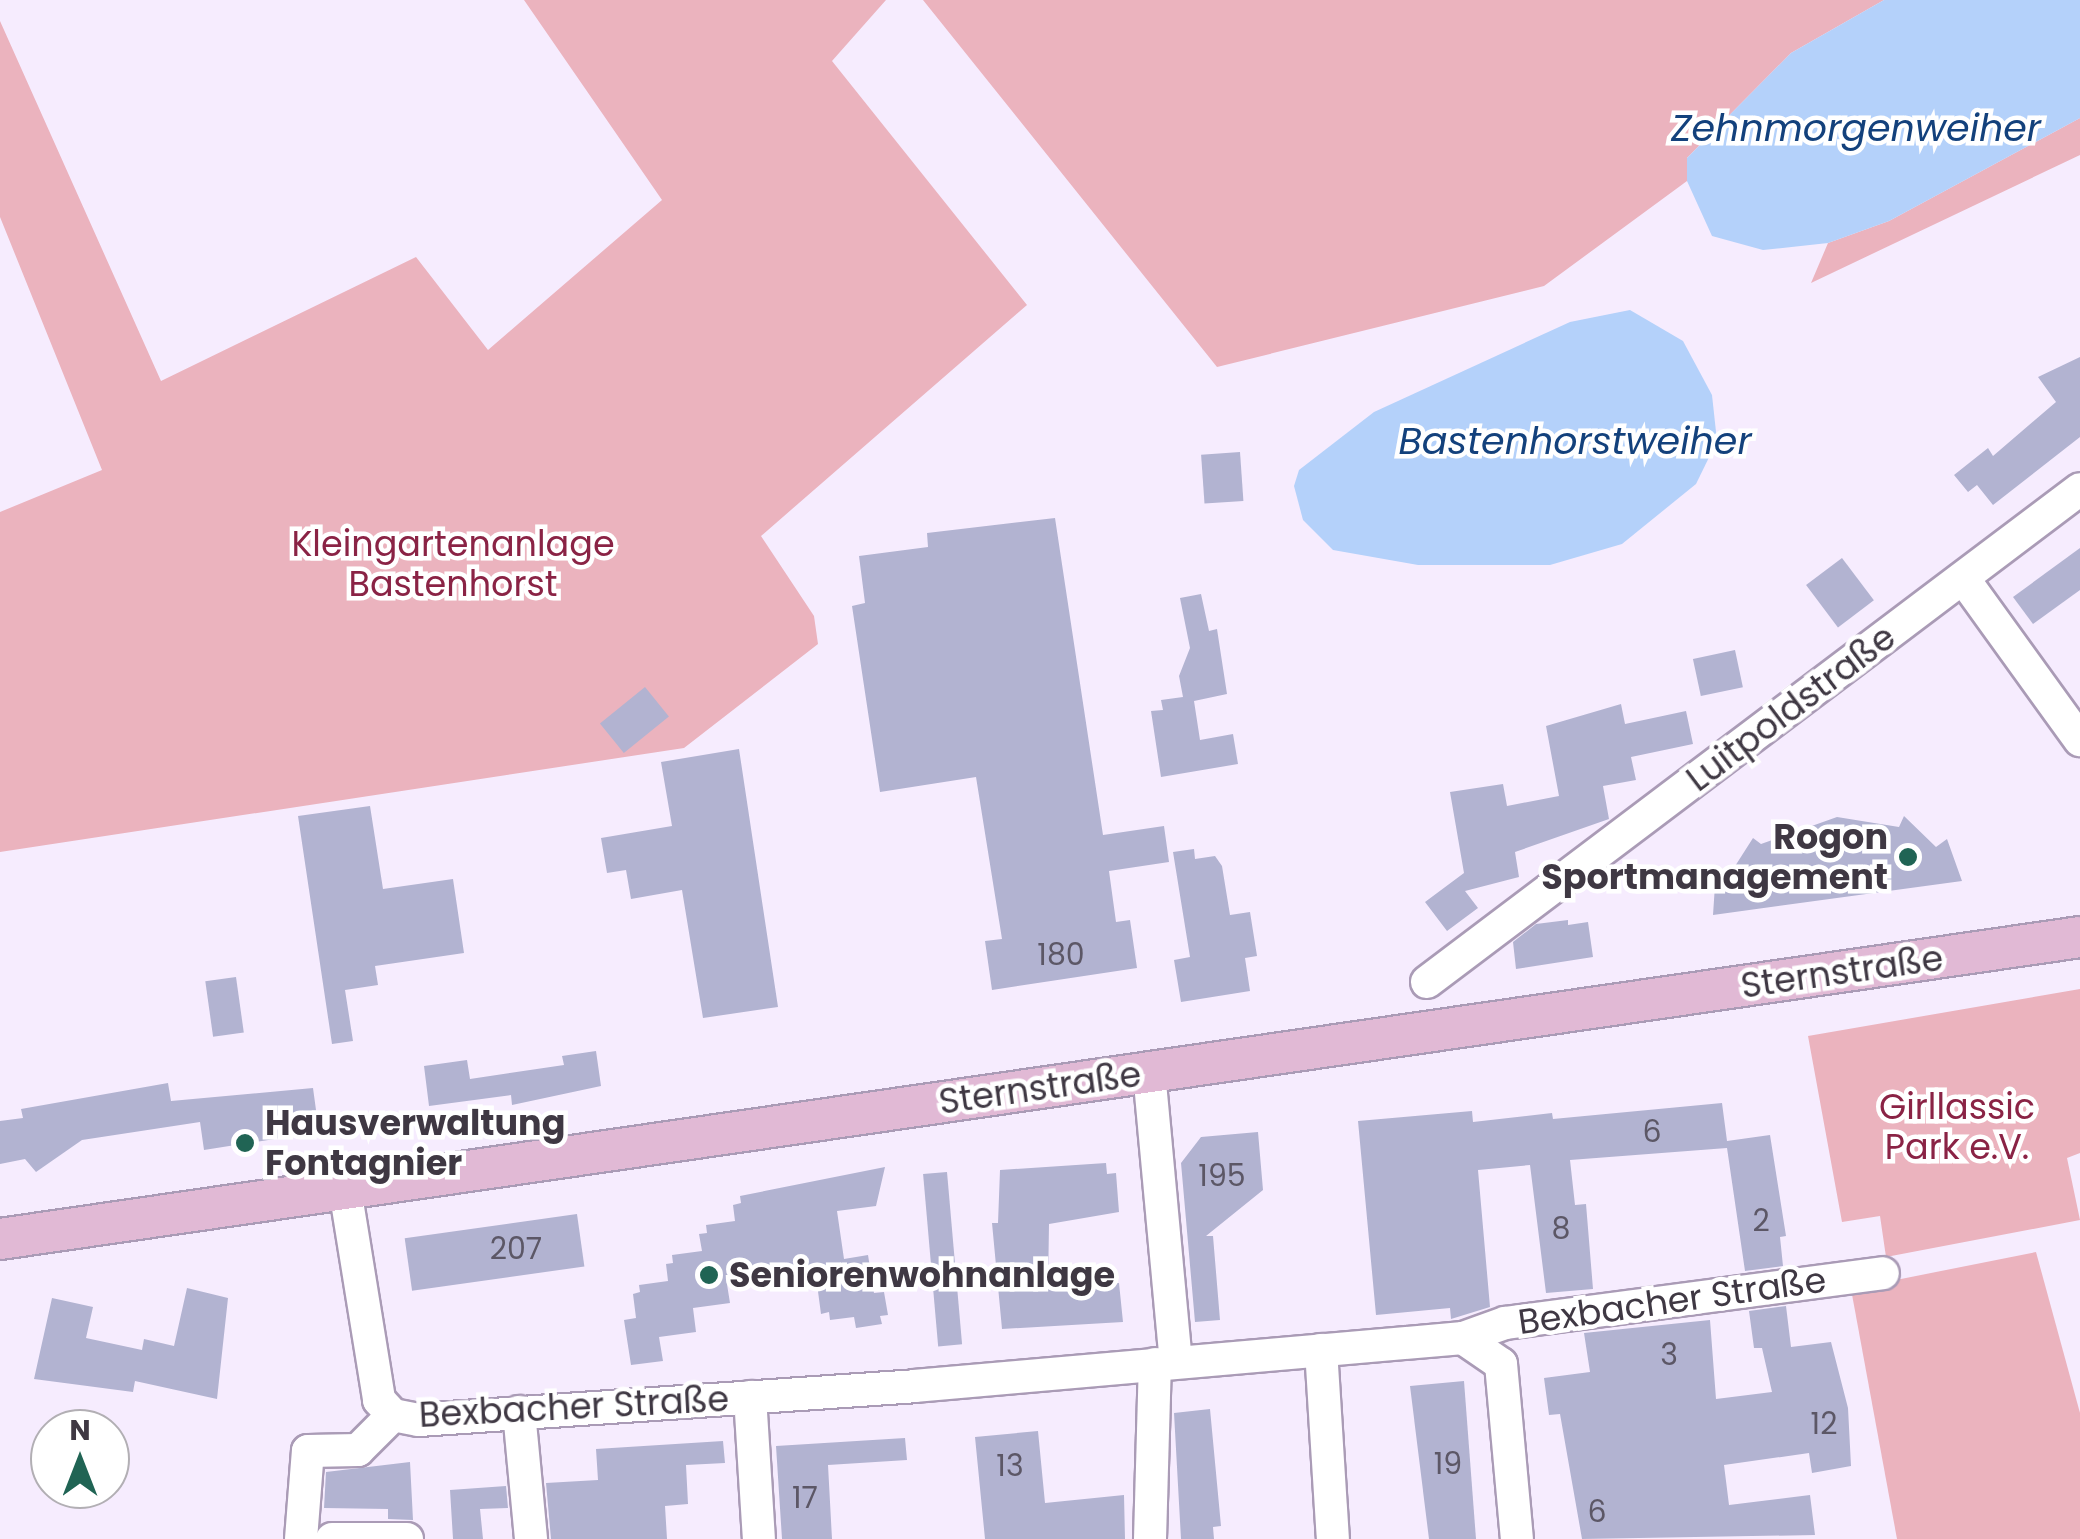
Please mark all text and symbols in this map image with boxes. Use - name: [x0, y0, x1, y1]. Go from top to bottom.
- water label: Zehnmorgenweiher: [1671, 105, 2041, 151]
- water label: Bastenhorstweiher: [1398, 418, 1752, 464]
- park label: Kleingartenanlage Bastenhorst: [291, 523, 615, 605]
- street label: Luitpoldstraße: [1678, 616, 1904, 800]
- place label: Rogon Sportmanagement: [1541, 816, 1888, 898]
- marker: Rogon Sportmanagement: [1897, 846, 1919, 868]
- house number: 180: [1037, 937, 1085, 973]
- street label: Sternstraße: [1738, 937, 1946, 1007]
- street label: Sternstraße: [936, 1053, 1144, 1123]
- park label: Girllassic Park e.V.: [1879, 1086, 2035, 1168]
- place label: Hausverwaltung Fontagnier: [265, 1102, 565, 1184]
- house number: 6: [1642, 1114, 1662, 1150]
- marker: Hausverwaltung Fontagnier: [234, 1132, 256, 1154]
- house number: 195: [1198, 1158, 1246, 1194]
- house number: 2: [1752, 1203, 1770, 1239]
- house number: 8: [1552, 1211, 1570, 1247]
- house number: 207: [490, 1231, 542, 1267]
- place label: Seniorenwohnanlage: [729, 1254, 1115, 1296]
- street label: Bexbacher Straße: [1515, 1259, 1829, 1343]
- marker: Seniorenwohnanlage: [698, 1264, 720, 1286]
- house number: 3: [1660, 1337, 1678, 1373]
- street label: Bexbacher Straße: [418, 1378, 730, 1436]
- house number: 12: [1811, 1406, 1837, 1442]
- north arrow: [30, 1409, 130, 1509]
- text: N: [69, 1411, 91, 1450]
- house number: 19: [1434, 1446, 1462, 1482]
- house number: 13: [996, 1448, 1024, 1484]
- house number: 17: [792, 1480, 818, 1516]
- house number: 6: [1587, 1494, 1607, 1530]

